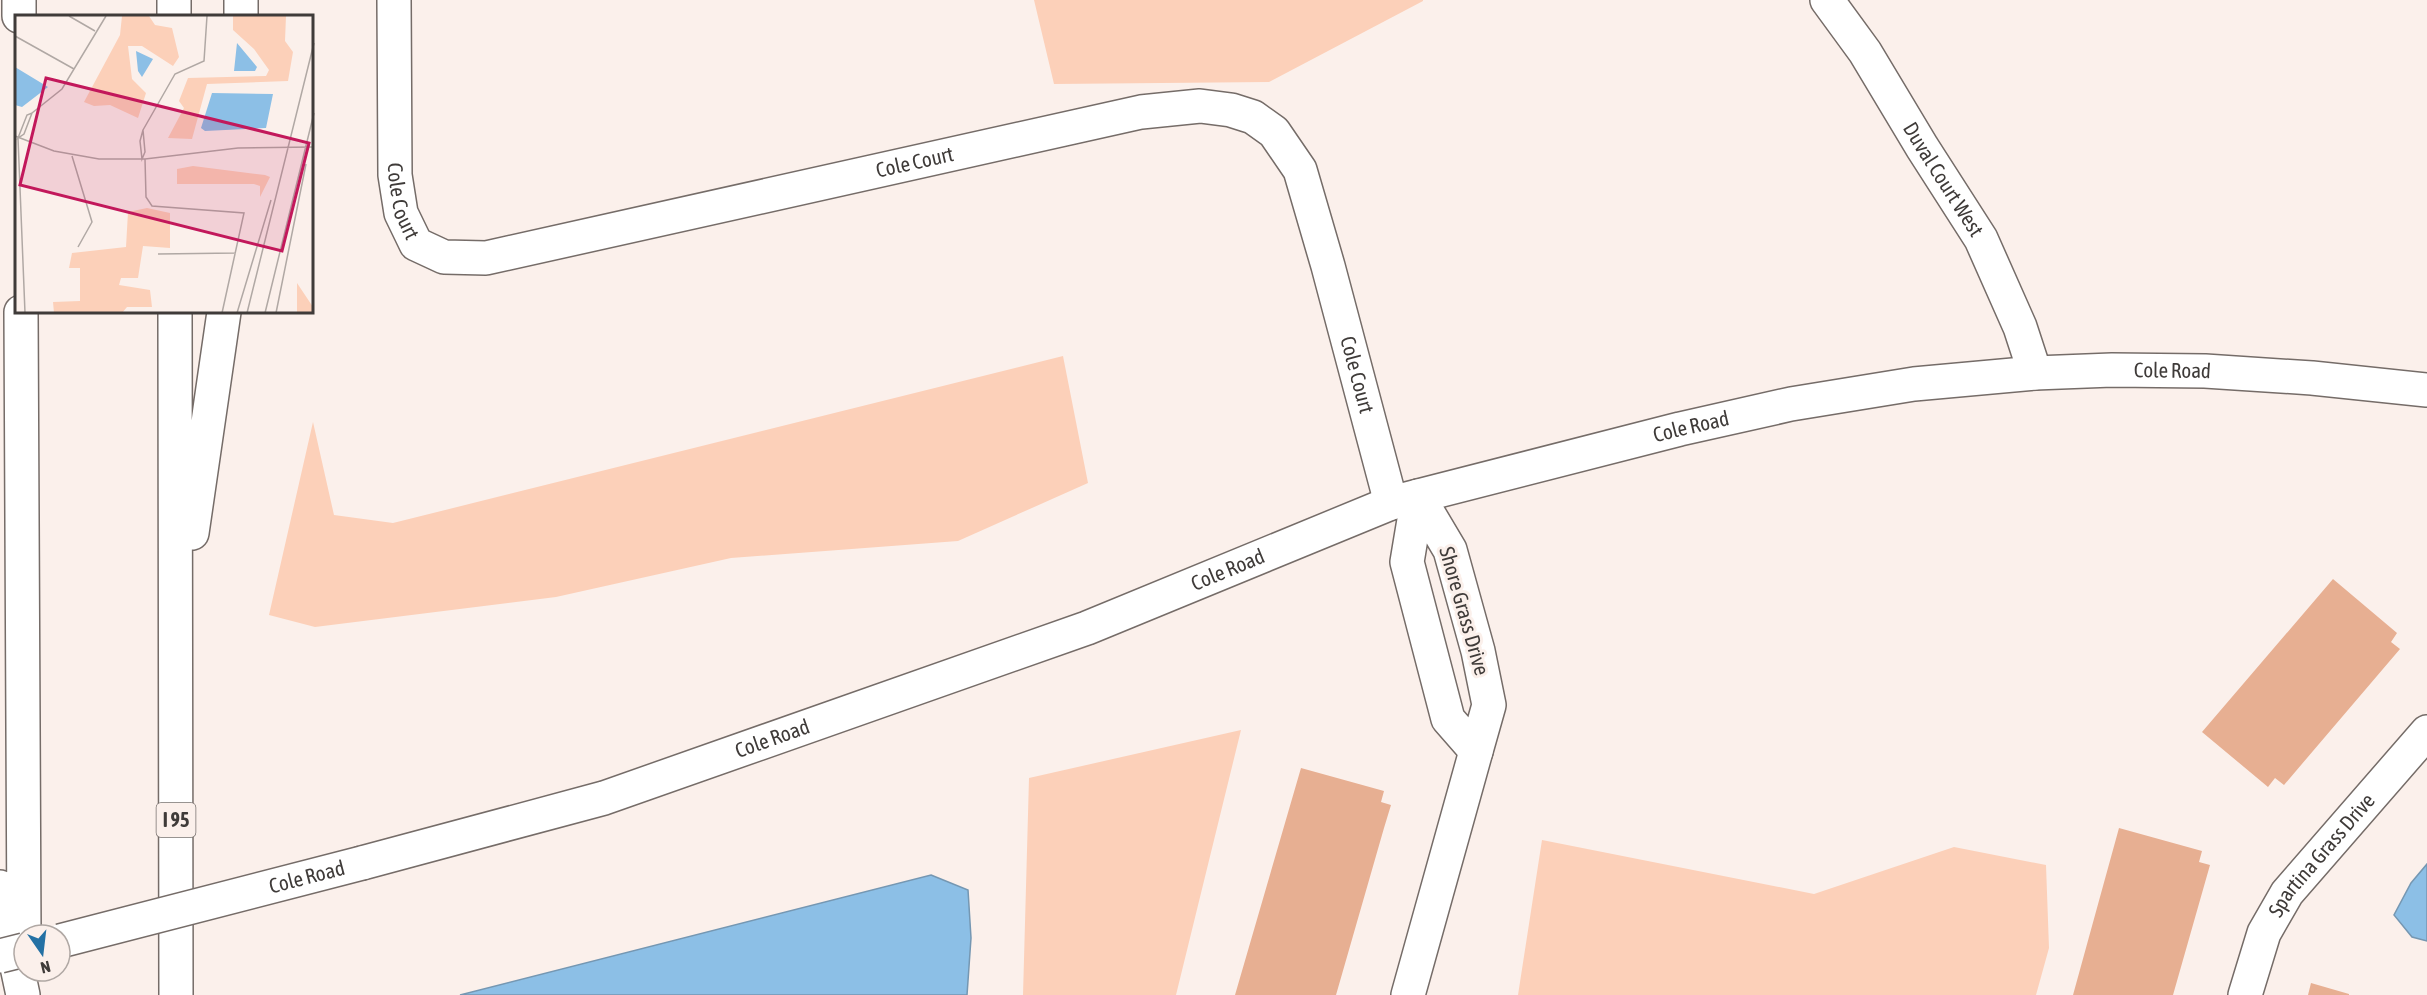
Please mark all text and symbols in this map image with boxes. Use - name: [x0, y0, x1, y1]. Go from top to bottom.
- inset map: [15, 15, 314, 314]
- street label: Duval Court West: [1899, 118, 1989, 241]
- street label: Cole Court: [873, 141, 955, 182]
- street label: Cole Court: [384, 163, 425, 243]
- street label: Cole Court: [1336, 333, 1380, 416]
- street label: Cole Road: [2134, 357, 2212, 382]
- street label: Cole Road: [1650, 405, 1731, 446]
- street label: Cole Road: [1187, 543, 1268, 595]
- street label: Shore Grass Drive: [1435, 544, 1495, 678]
- street label: Cole Road: [732, 714, 812, 762]
- street label: Spartina Grass Drive: [2263, 788, 2379, 921]
- road number: I 95: [156, 803, 195, 837]
- street label: Cole Road: [266, 855, 347, 898]
- north arrow: [12, 923, 72, 983]
- text: N: [39, 958, 52, 977]

